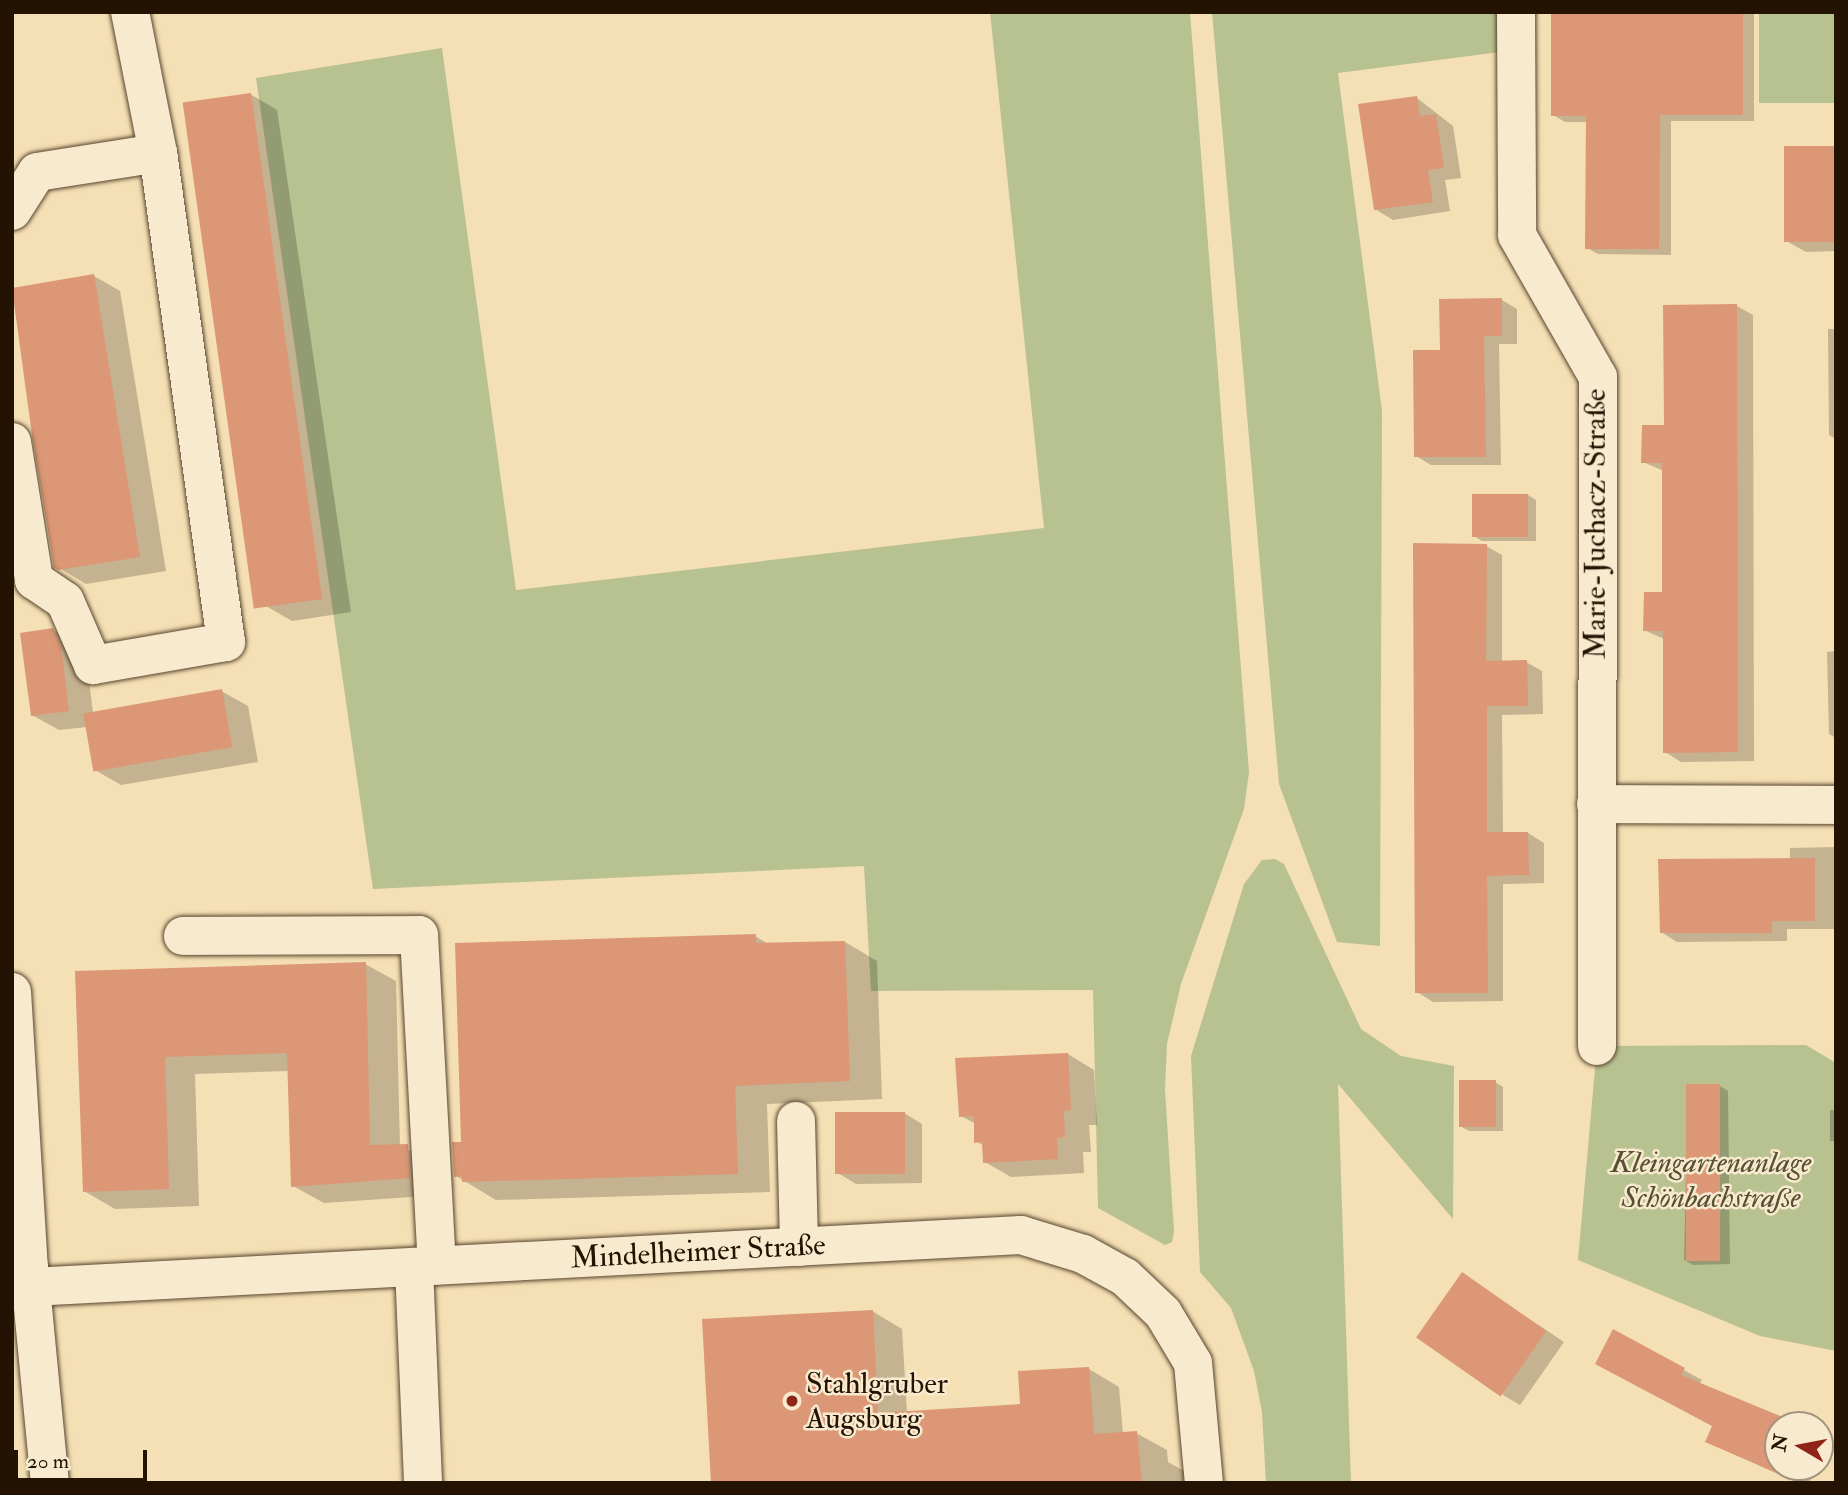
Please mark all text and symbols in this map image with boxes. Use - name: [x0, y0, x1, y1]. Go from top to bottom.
- street label: Marie-Juchacz-Straße: [1578, 389, 1614, 659]
- park label: Kleingartenanlage Schönbachstraße: [1611, 1145, 1811, 1216]
- street label: Mindelheimer Straße: [569, 1227, 827, 1277]
- place label: Stahlgruber Augsburg: [806, 1366, 948, 1436]
- marker: Stahlgruber Augsburg: [784, 1393, 800, 1409]
- north arrow: [1764, 1411, 1834, 1481]
- text: N: [1767, 1432, 1794, 1453]
- scale bar: [18, 1436, 150, 1480]
- text: 20 m: [27, 1448, 69, 1475]

